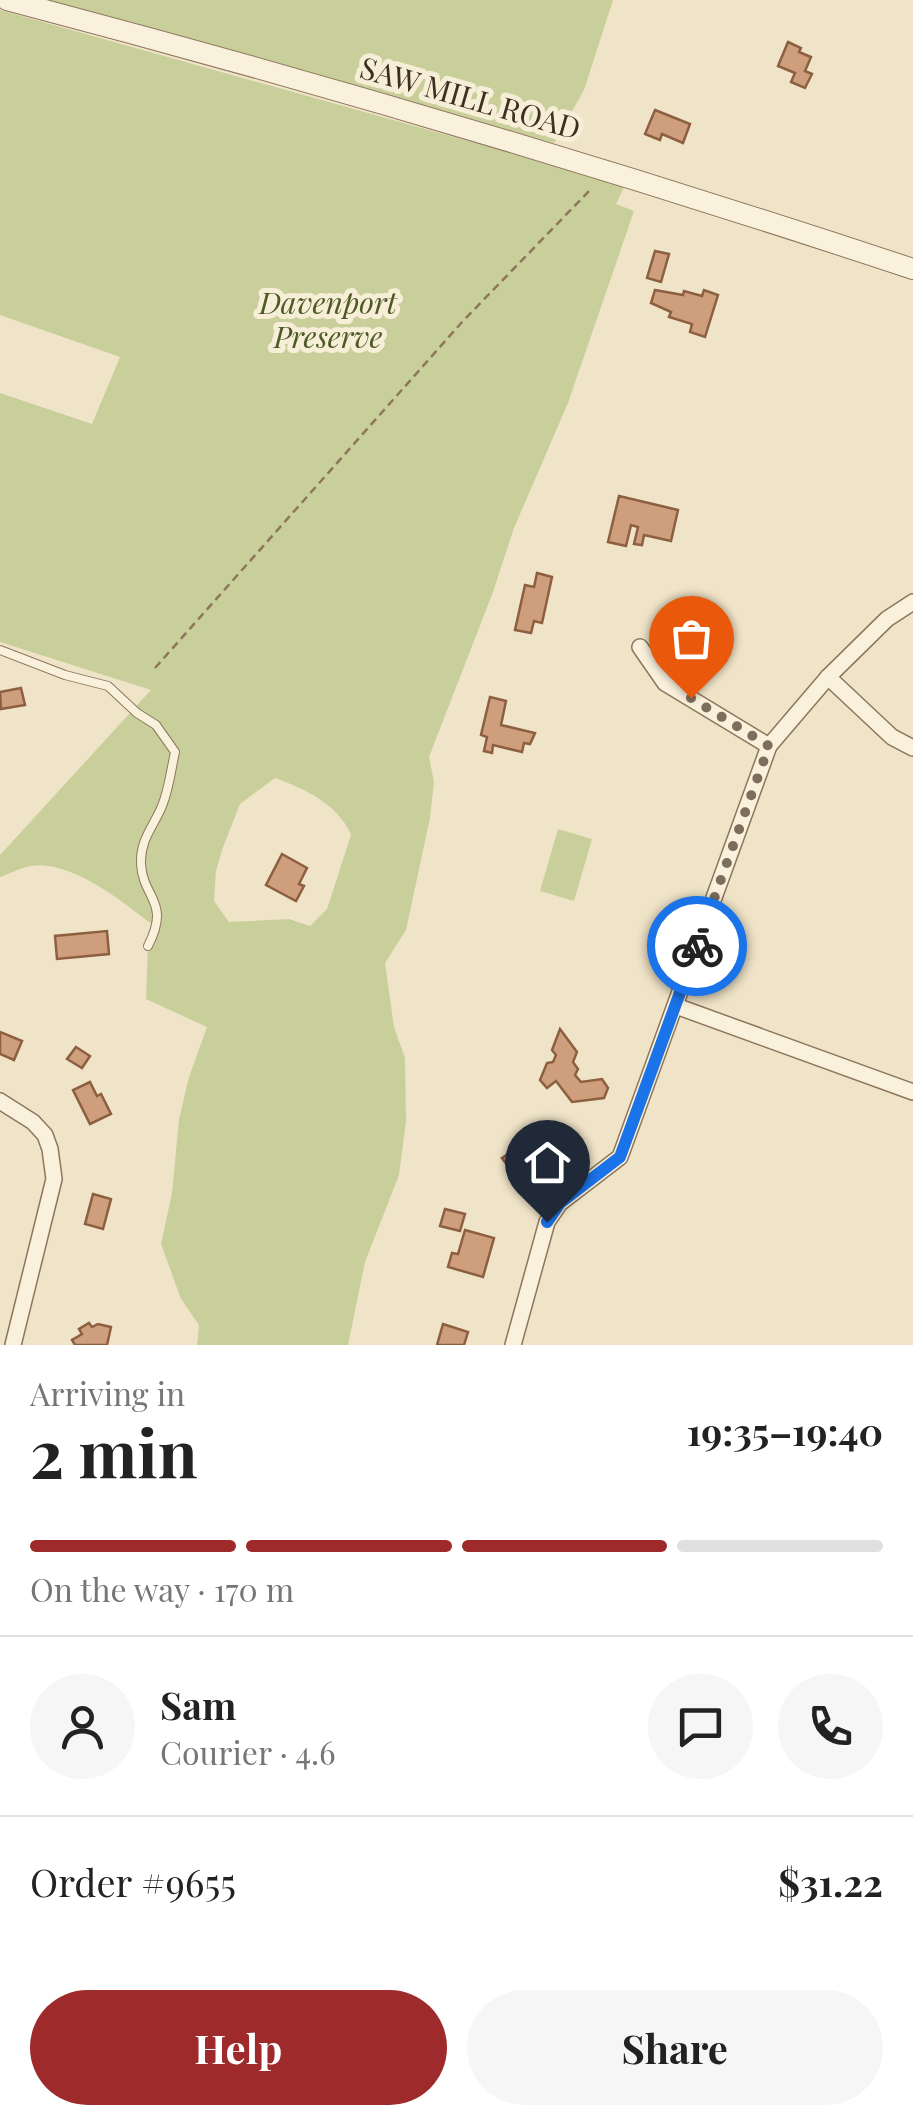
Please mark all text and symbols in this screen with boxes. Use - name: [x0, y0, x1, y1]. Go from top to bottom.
- street label: SAW MILL ROAD: [356, 47, 585, 148]
- park label: Davenport Preserve: [258, 282, 399, 356]
- pin: [649, 596, 734, 699]
- icon: bag: [664, 611, 719, 666]
- courier: [647, 896, 747, 996]
- icon: bike: [670, 919, 725, 974]
- pin: [505, 1120, 590, 1223]
- icon: home: [520, 1135, 575, 1190]
- text: Arriving in: [30, 1371, 185, 1414]
- text: 19:35–19:40: [687, 1405, 883, 1456]
- text: 2 min: [30, 1408, 198, 1494]
- text: On the way · 170 m: [30, 1567, 294, 1610]
- button: person: [30, 1674, 135, 1779]
- button: chat: [648, 1674, 753, 1779]
- button: phone: [778, 1674, 883, 1779]
- text: Sam: [160, 1679, 236, 1730]
- text: Courier · 4.6: [160, 1730, 336, 1773]
- text: Order #9655: [30, 1856, 236, 1907]
- text: $31.22: [778, 1856, 883, 1907]
- button: Help: [30, 1990, 447, 2105]
- button: Share: [467, 1990, 883, 2105]

